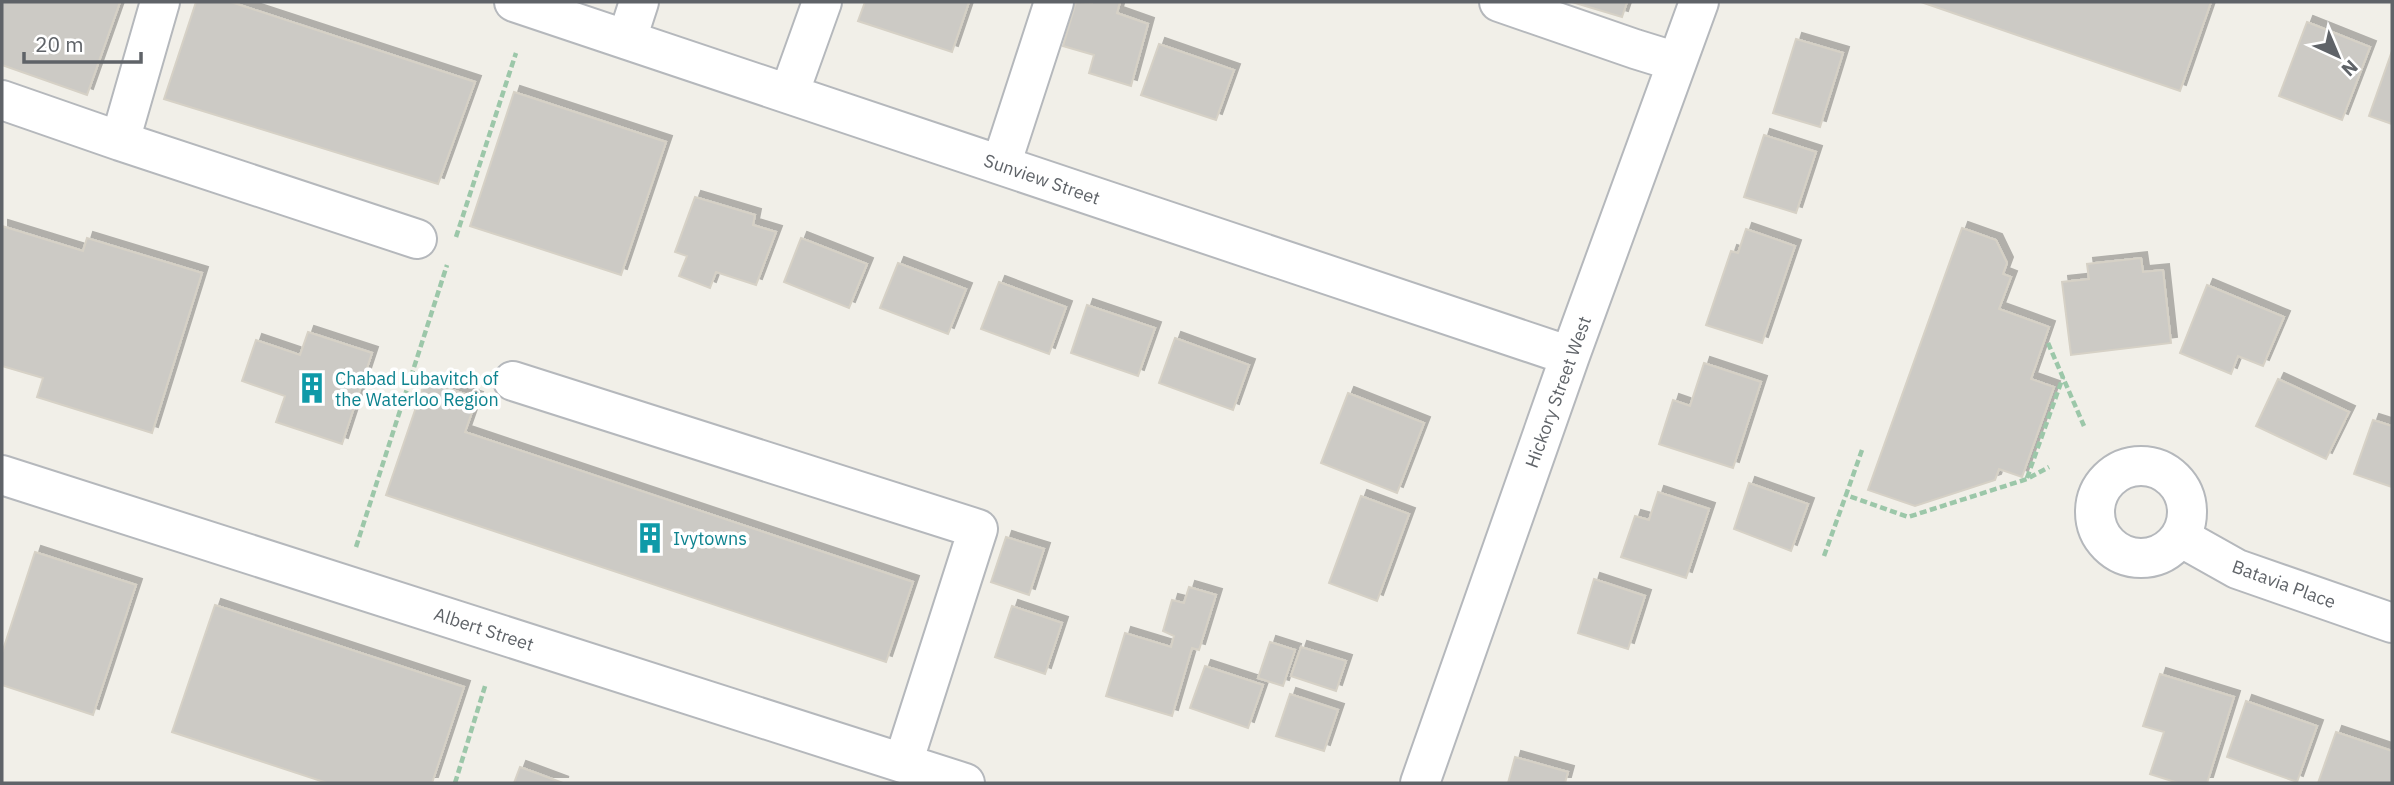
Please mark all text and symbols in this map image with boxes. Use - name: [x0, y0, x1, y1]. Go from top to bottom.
- scale bar: [24, 21, 142, 65]
- north arrow: [2303, 21, 2373, 91]
- text: 20 m: [35, 30, 84, 58]
- text: N: [2337, 55, 2363, 82]
- street label: Sunview Street: [981, 148, 1103, 210]
- street label: Hickory Street West: [1520, 313, 1596, 471]
- place label: Chabad Lubavitch of the Waterloo Region: [335, 367, 499, 411]
- building icon: Chabad Lubavitch of the Waterloo Region: [295, 371, 329, 405]
- building icon: Ivytowns: [633, 521, 667, 555]
- place label: Ivytowns: [673, 527, 747, 550]
- street label: Batavia Place: [2229, 555, 2339, 613]
- street label: Albert Street: [431, 602, 537, 656]

